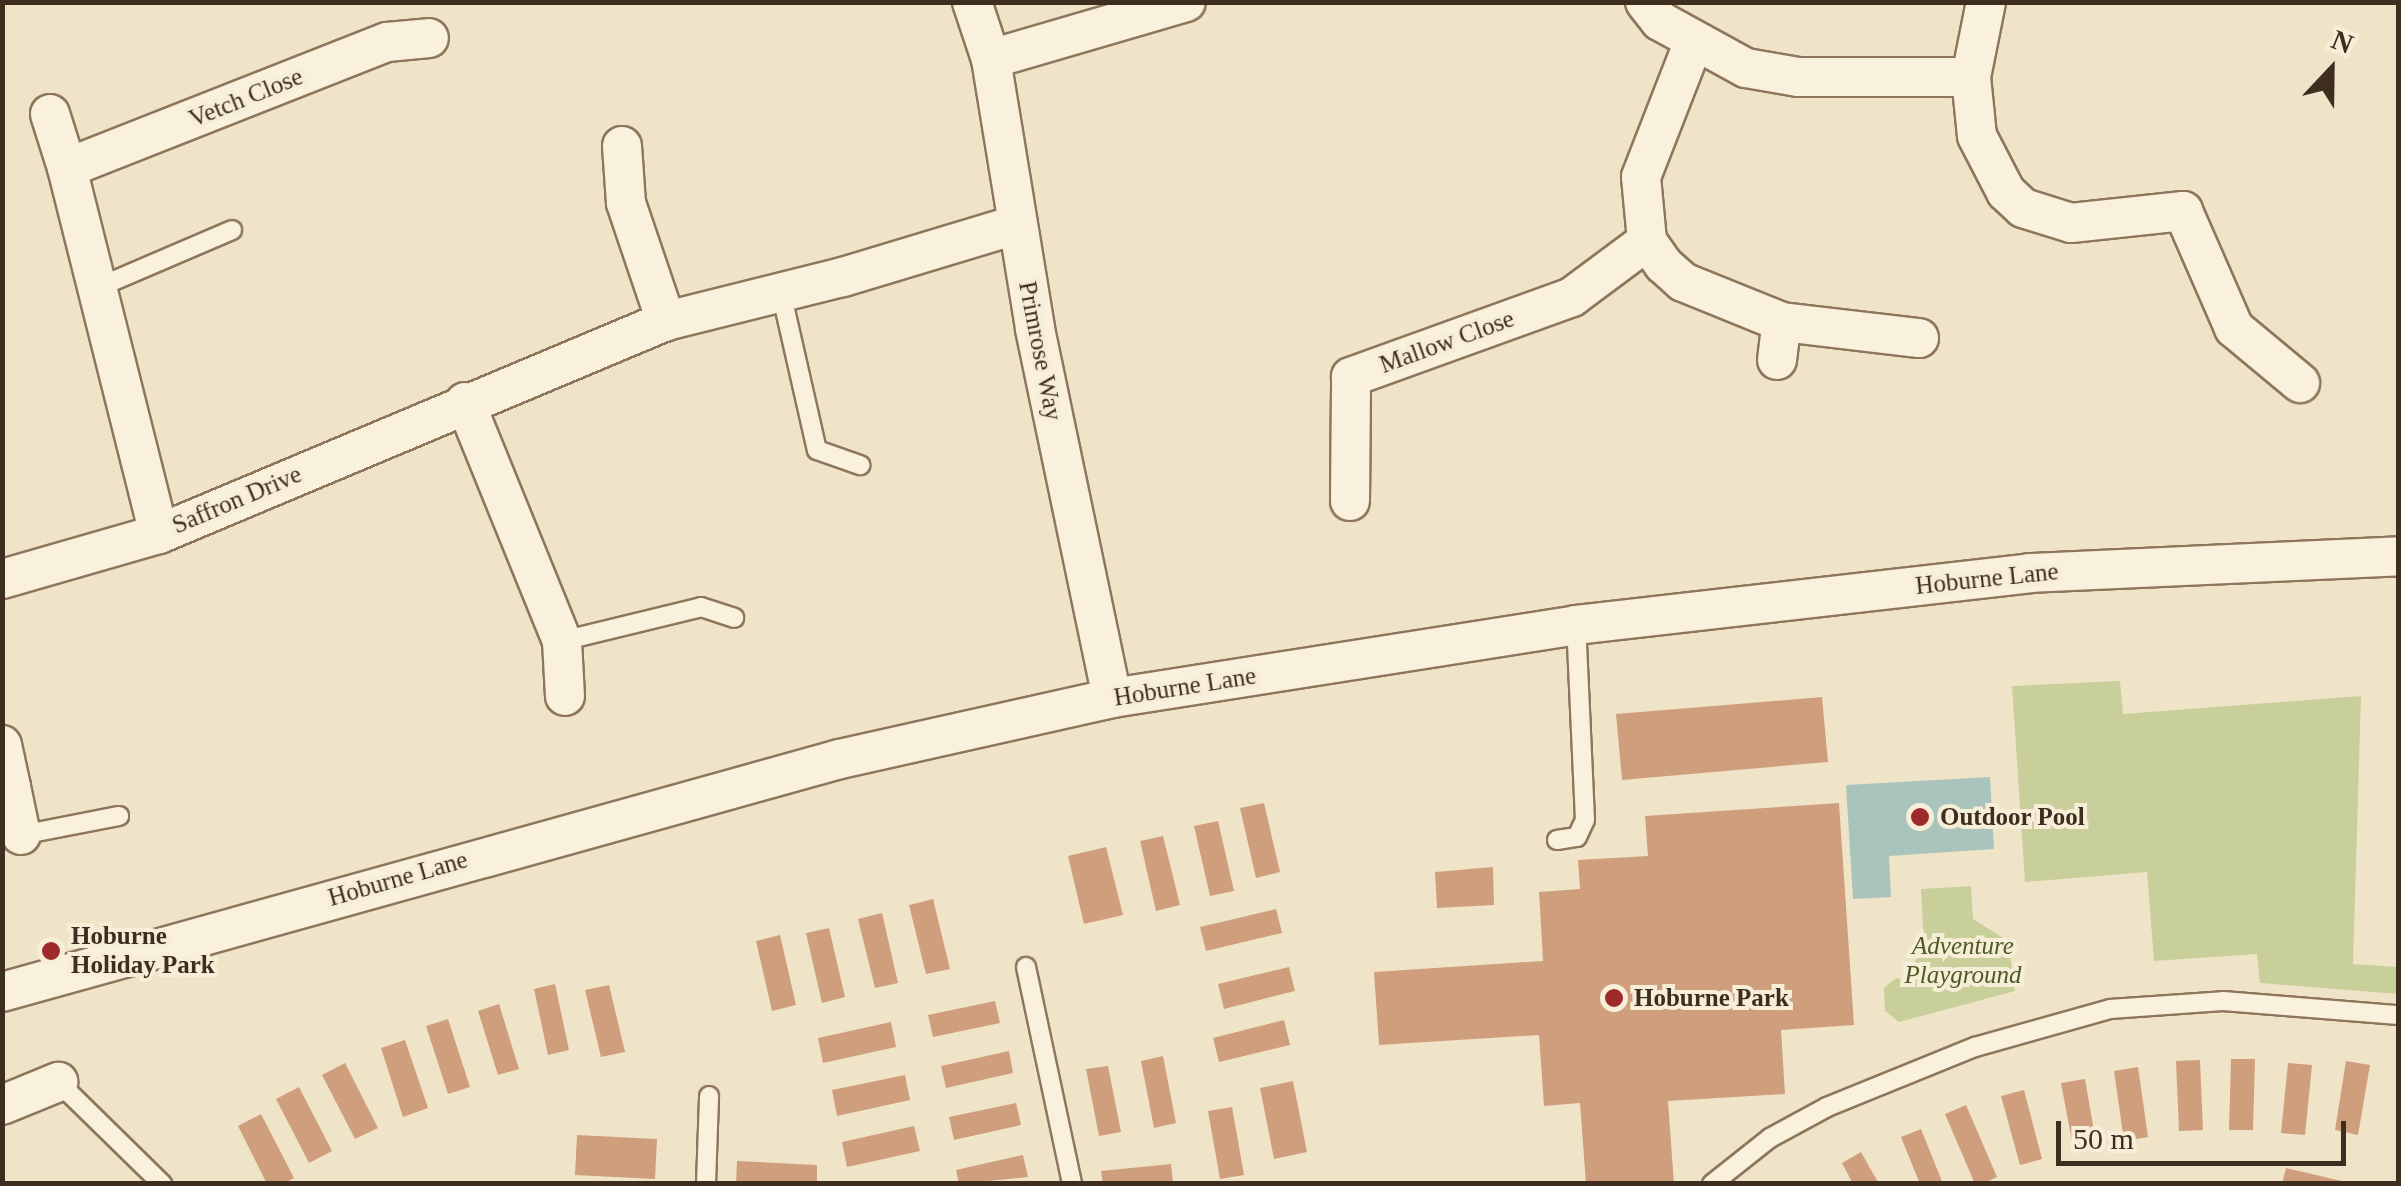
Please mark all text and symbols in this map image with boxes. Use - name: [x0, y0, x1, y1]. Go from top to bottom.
- north arrow: [2281, 20, 2381, 120]
- text: N: [2327, 24, 2358, 60]
- street label: Vetch Close: [185, 62, 307, 134]
- street label: Primrose Way: [1012, 279, 1068, 423]
- street label: Mallow Close: [1376, 304, 1518, 380]
- street label: Saffron Drive: [168, 459, 306, 541]
- street label: Hoburne Lane: [1914, 557, 2060, 601]
- street label: Hoburne Lane: [1112, 661, 1258, 713]
- place label: Outdoor Pool: [1940, 802, 2085, 832]
- marker: Outdoor Pool: [1909, 806, 1931, 828]
- street label: Hoburne Lane: [325, 845, 471, 913]
- place label: Hoburne Holiday Park: [71, 922, 215, 981]
- park label: Adventure Playground: [1904, 932, 2022, 991]
- marker: Hoburne Holiday Park: [40, 940, 62, 962]
- place label: Hoburne Park: [1634, 983, 1789, 1013]
- marker: Hoburne Park: [1603, 987, 1625, 1009]
- scale bar: [2061, 1101, 2351, 1163]
- text: 50 m: [2073, 1122, 2134, 1155]

